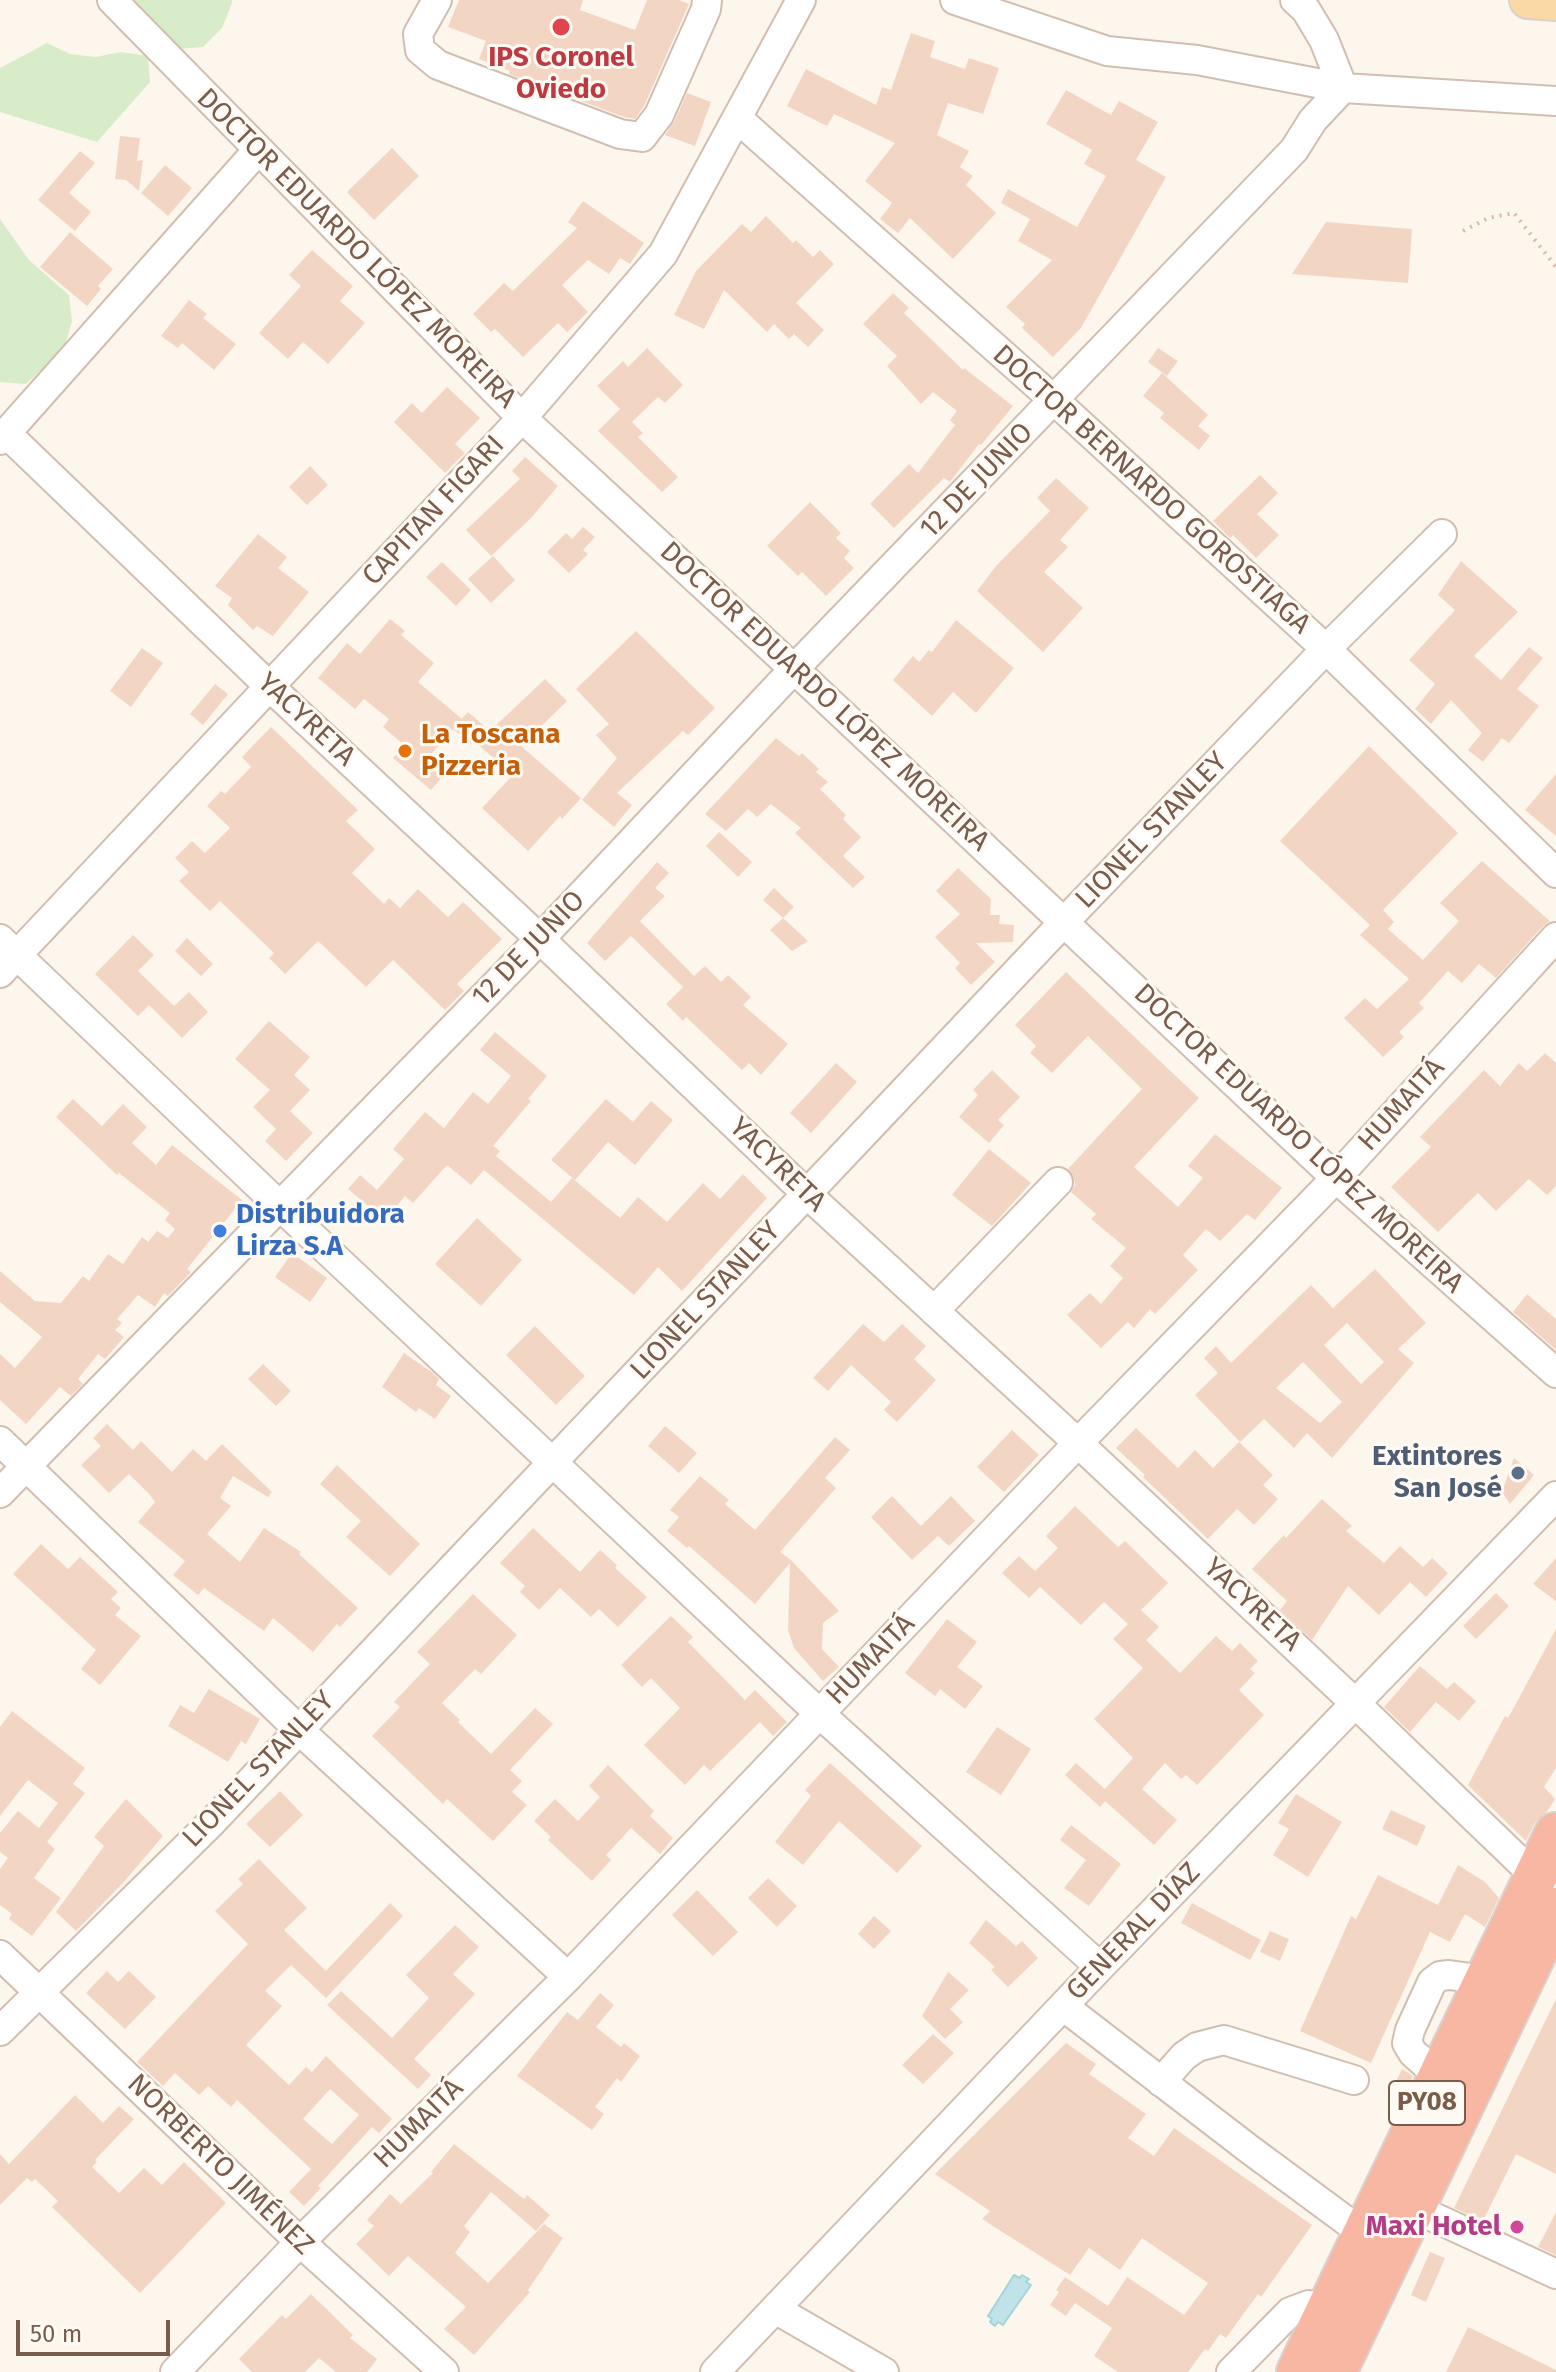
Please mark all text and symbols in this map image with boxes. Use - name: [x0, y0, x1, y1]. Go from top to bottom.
- marker: IPS Coronel Oviedo: [550, 16, 572, 38]
- place label: IPS Coronel Oviedo: [488, 41, 634, 107]
- street label: DOCTOR EDUARDO LÓPEZ MOREIRA: [189, 82, 523, 416]
- street label: DOCTOR BERNARDO GOROSTIAGA: [985, 338, 1317, 642]
- street label: 12 DE JUNIO: [914, 416, 1040, 546]
- street label: CAPITAN FIGARI: [356, 429, 512, 593]
- street label: DOCTOR EDUARDO LÓPEZ MOREIRA: [652, 535, 996, 859]
- street label: YACYRETA: [250, 666, 362, 774]
- place label: La Toscana Pizzeria: [421, 718, 560, 784]
- marker: La Toscana Pizzeria: [396, 742, 414, 760]
- street label: LIONEL STANLEY: [1069, 746, 1235, 916]
- street label: 12 DE JUNIO: [466, 884, 592, 1014]
- street label: DOCTOR EDUARDO LÓPEZ MOREIRA: [1126, 977, 1470, 1301]
- street label: HUMAITÁ: [1352, 1052, 1452, 1158]
- street label: YACYRETA: [722, 1111, 832, 1219]
- place label: Distribuidora Lirza S.A: [236, 1198, 405, 1264]
- street label: LIONEL STANLEY: [624, 1215, 788, 1387]
- marker: Distribuidora Lirza S.A: [211, 1222, 229, 1240]
- place label: Extintores San José: [1372, 1440, 1502, 1506]
- marker: Extintores San José: [1509, 1464, 1527, 1482]
- street label: YACYRETA: [1196, 1551, 1308, 1659]
- street label: HUMAITÁ: [820, 1608, 922, 1712]
- street label: LIONEL STANLEY: [176, 1685, 342, 1855]
- street label: GENERAL DÍAZ: [1060, 1856, 1208, 2008]
- street label: NORBERTO JIMÉNEZ: [120, 2067, 320, 2263]
- street label: HUMAITÁ: [367, 2072, 471, 2176]
- road number: PY08: [1389, 2081, 1465, 2125]
- place label: Maxi Hotel: [1366, 2210, 1501, 2244]
- marker: Maxi Hotel: [1508, 2218, 1526, 2236]
- scale bar: [20, 2304, 174, 2354]
- text: 50 m: [30, 2320, 82, 2348]

